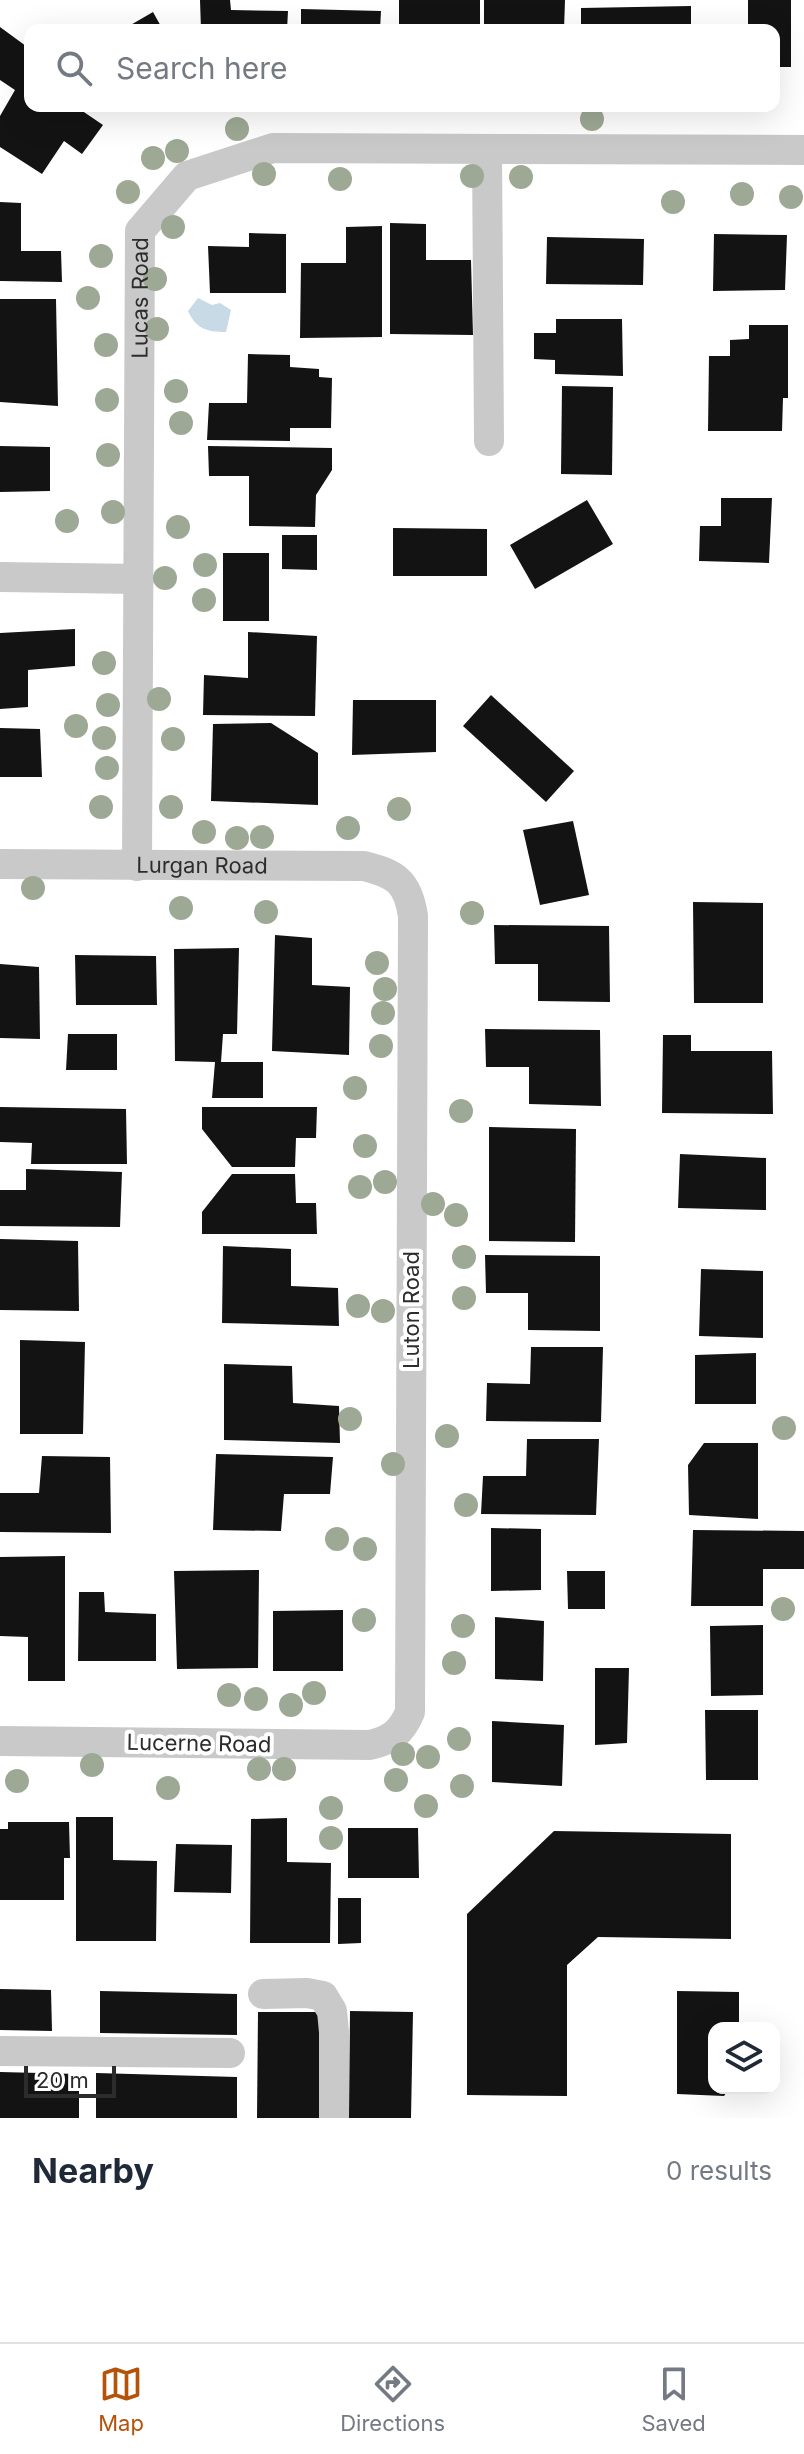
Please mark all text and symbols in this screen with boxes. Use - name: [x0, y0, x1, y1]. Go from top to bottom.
- search box: [24, 24, 780, 112]
- icon: search: [52, 46, 96, 90]
- text: Search here: [116, 50, 288, 86]
- street label: Lucas Road: [126, 237, 153, 359]
- street label: Lurgan Road: [136, 852, 268, 878]
- street label: Luton Road: [398, 1251, 424, 1369]
- street label: Lucerne Road: [127, 1729, 271, 1757]
- map controls: [708, 2022, 780, 2094]
- button: layers: [708, 2022, 780, 2094]
- scale bar: [24, 2062, 116, 2098]
- text: 20 m: [36, 2067, 89, 2093]
- text: Nearby: [32, 2150, 154, 2191]
- text: 0 results: [666, 2155, 772, 2186]
- tab: Map: [98, 2362, 144, 2436]
- tab: Directions: [340, 2362, 445, 2436]
- tab: Saved: [641, 2362, 706, 2436]

